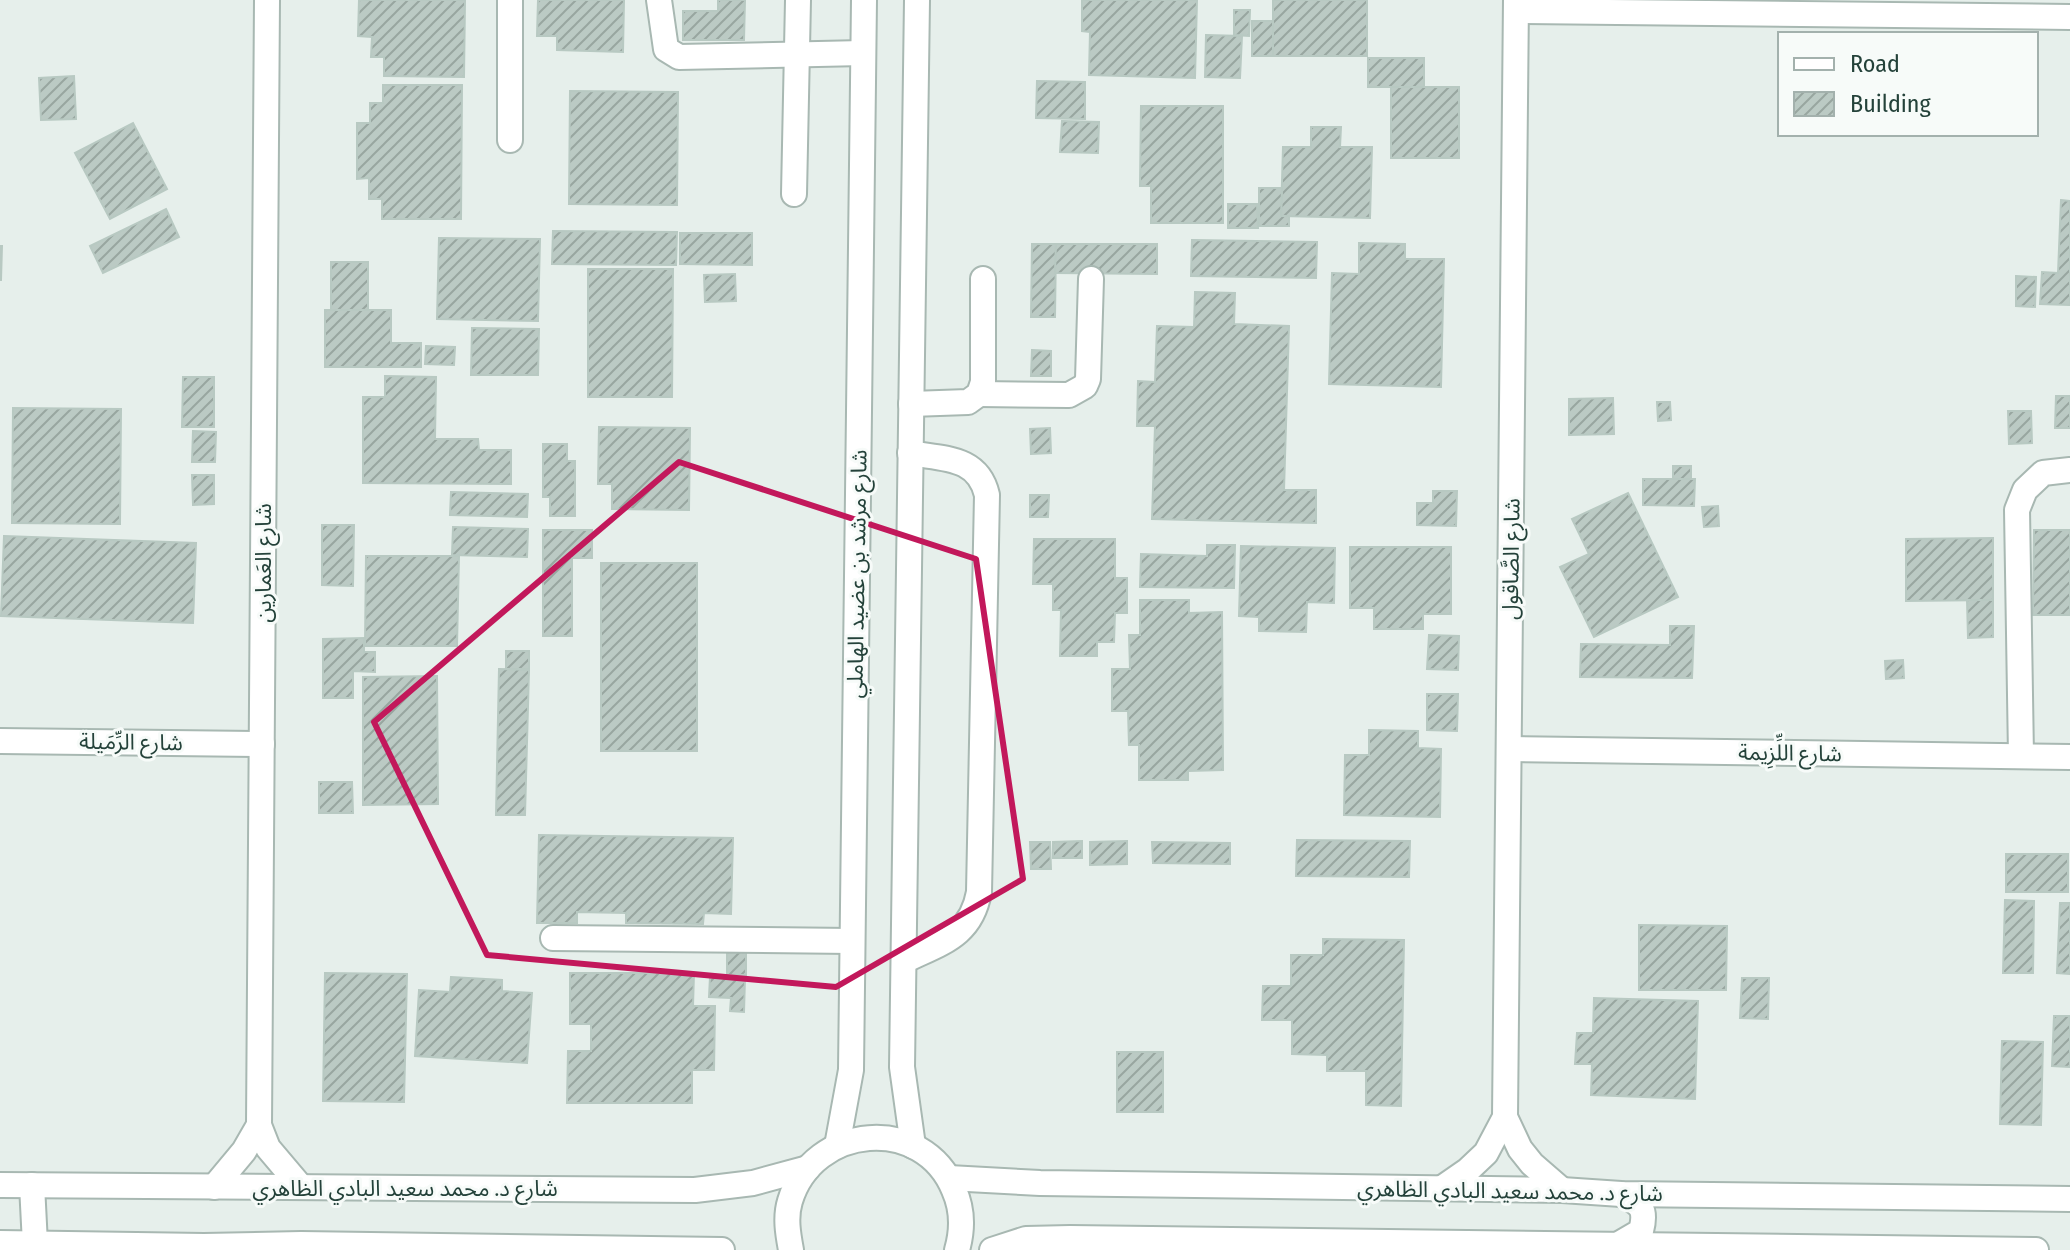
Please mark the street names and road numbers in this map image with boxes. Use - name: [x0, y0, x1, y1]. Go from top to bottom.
- street label: شارع مرشد بن عضيد الهاملي: [841, 449, 876, 699]
- street label: شارع الصَّاقول: [1496, 498, 1529, 620]
- street label: شارع العَمارين: [250, 503, 280, 623]
- street label: شارع الرِّمَيلة: [79, 728, 183, 759]
- street label: شارع اللِّزِيمة: [1738, 731, 1842, 770]
- street label: شارع د. محمد سعيد البادي الظاهري: [252, 1175, 558, 1205]
- street label: شارع د. محمد سعيد البادي الظاهري: [1357, 1175, 1663, 1210]

